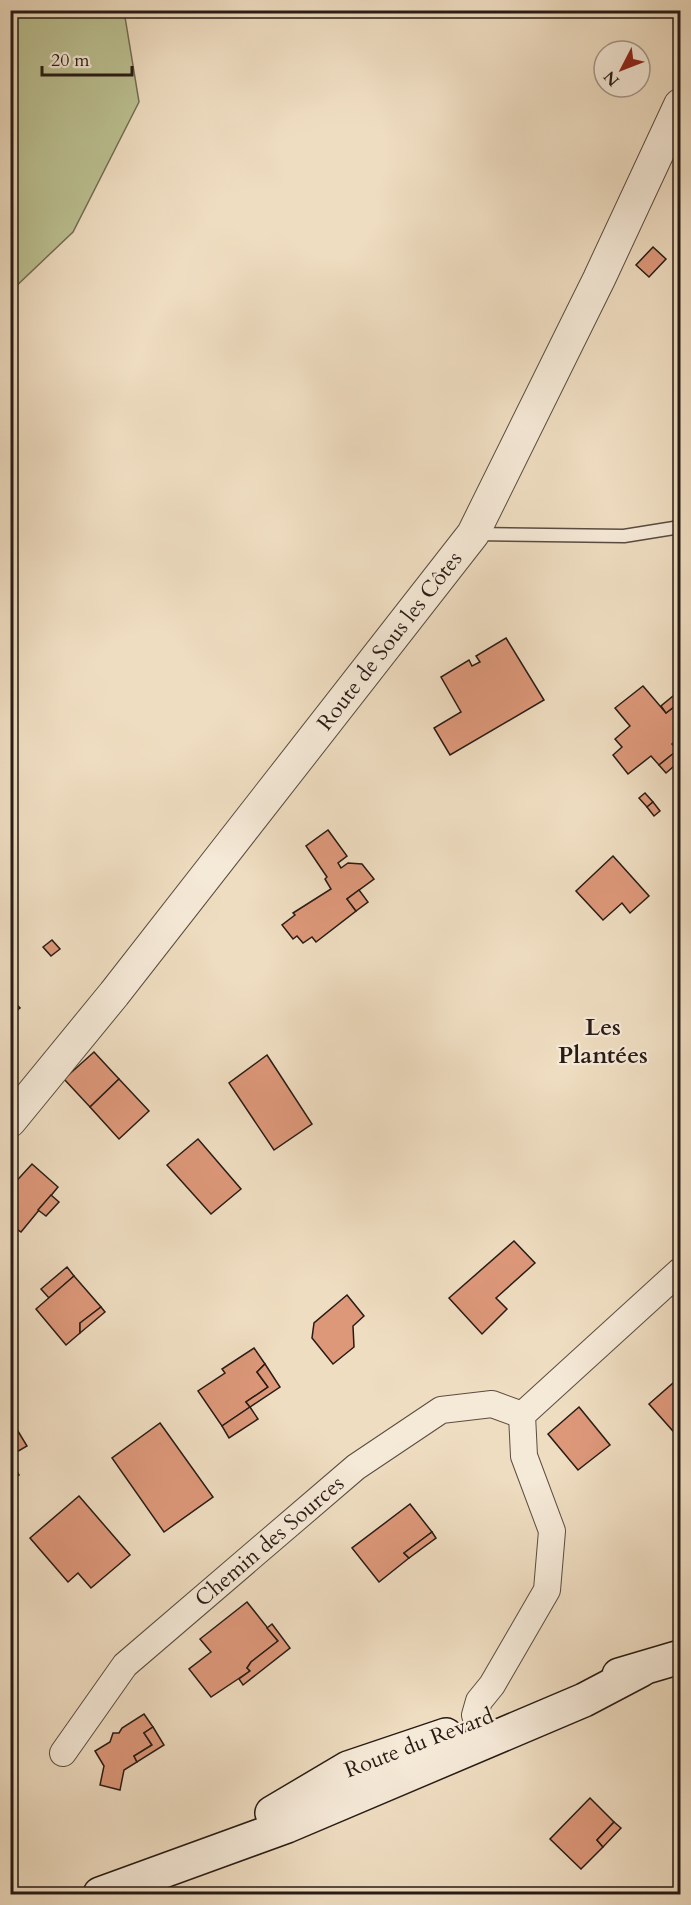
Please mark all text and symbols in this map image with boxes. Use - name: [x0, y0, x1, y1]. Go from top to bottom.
- scale bar: [42, 39, 132, 77]
- north arrow: [592, 39, 652, 99]
- text: 20 m: [51, 48, 90, 73]
- text: N: [599, 66, 624, 91]
- street label: Route de Sous les Côtes: [310, 545, 469, 737]
- district label: Les Plantées: [558, 1011, 648, 1072]
- street label: Chemin des Sources: [189, 1469, 351, 1614]
- street label: Route du Revard: [340, 1701, 498, 1785]

